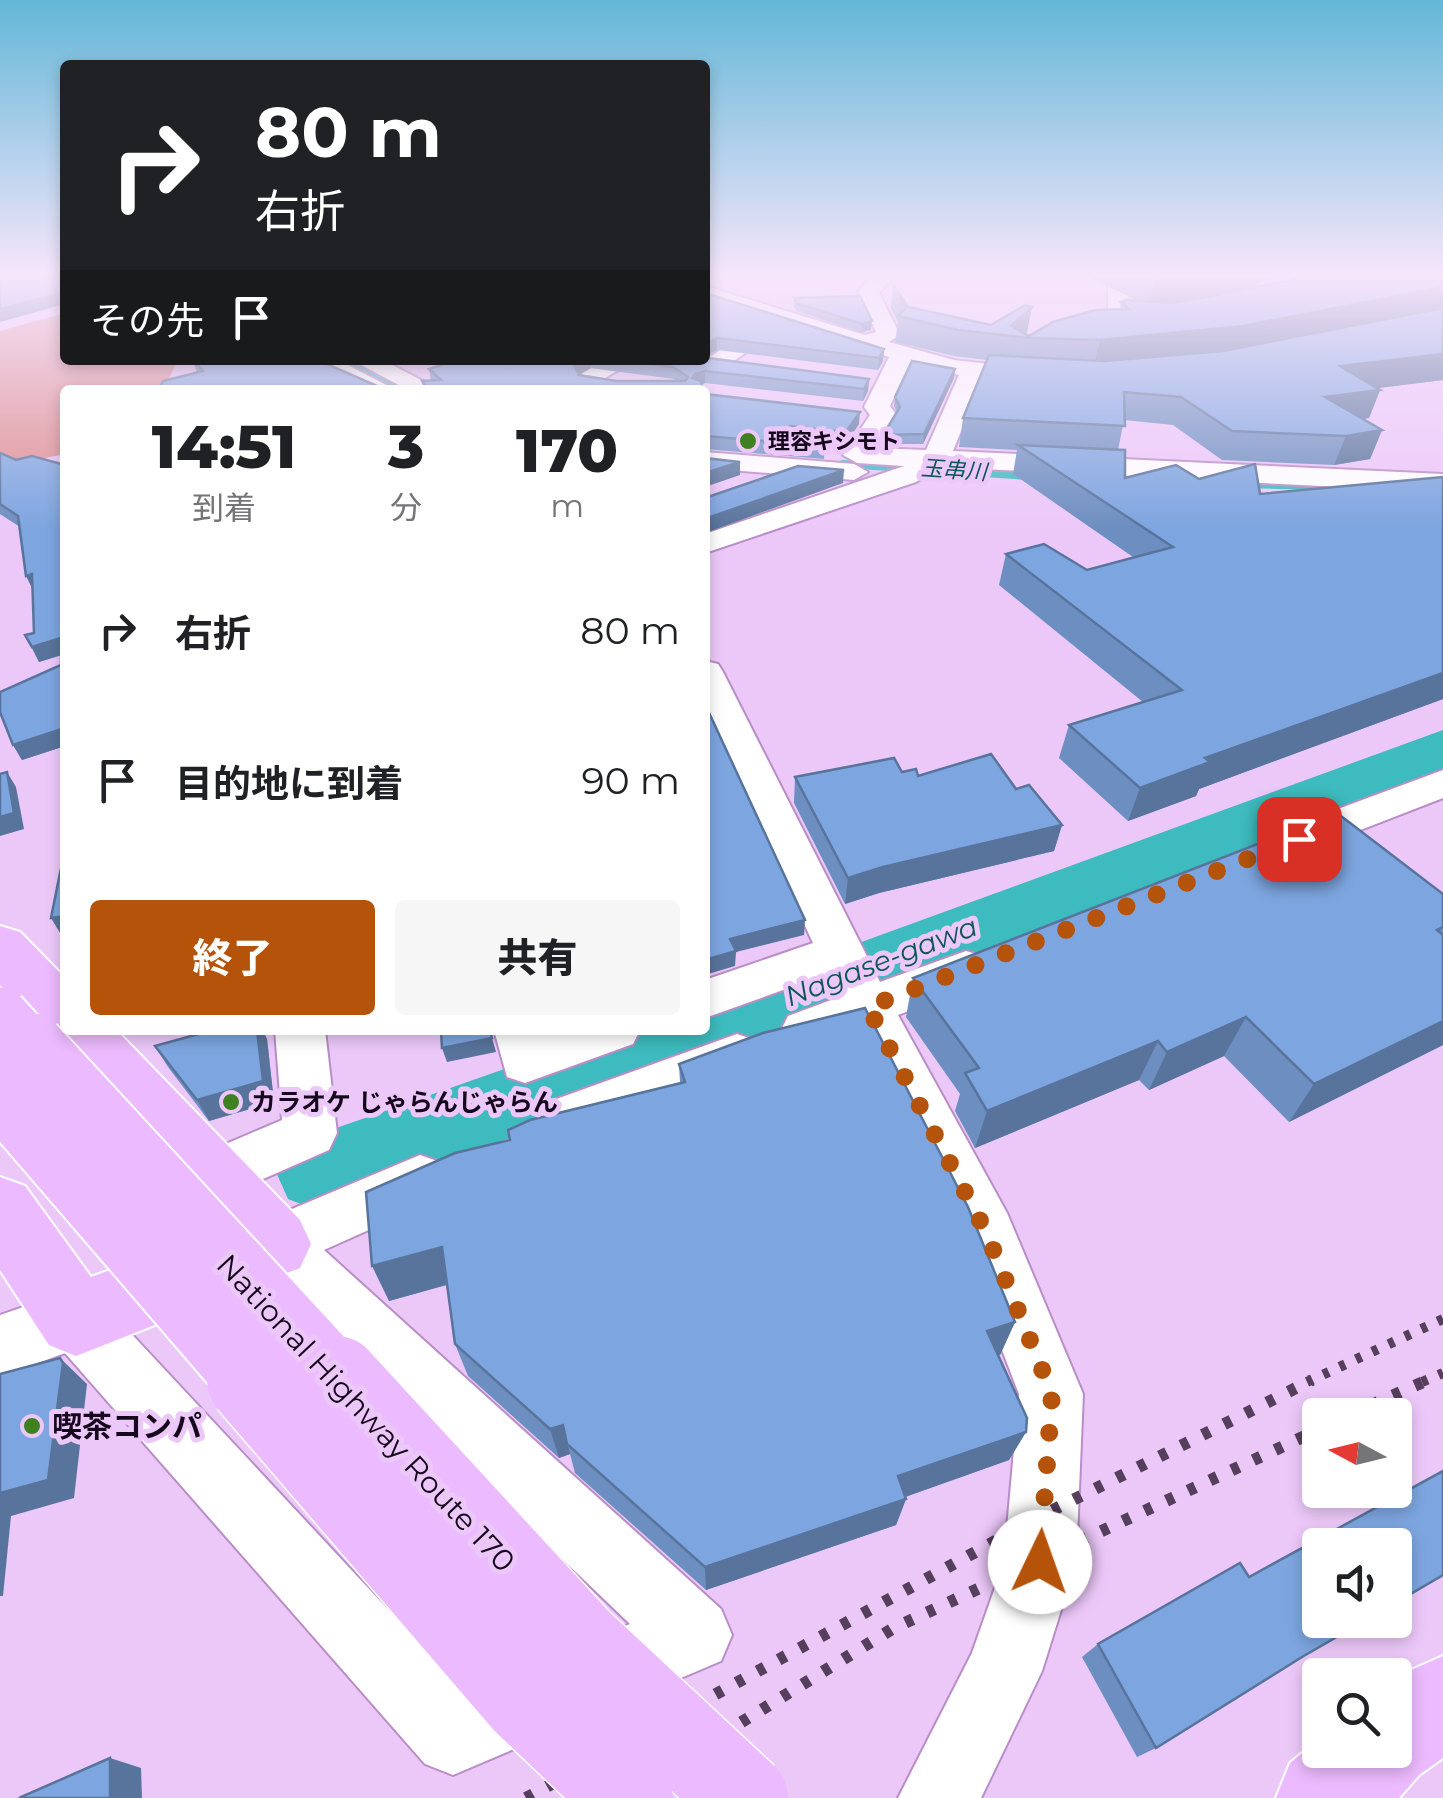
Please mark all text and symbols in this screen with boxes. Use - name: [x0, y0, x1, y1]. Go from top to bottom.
- text: 80 m: [255, 89, 442, 175]
- icon: right: [90, 100, 220, 230]
- text: 右折: [255, 183, 345, 238]
- icon: arrive: [224, 290, 279, 345]
- text: その先: [90, 297, 204, 344]
- text: 14:51: [152, 410, 296, 483]
- text: 3: [388, 410, 424, 483]
- text: 170: [516, 414, 618, 487]
- place label: 理容キシモト: [768, 428, 900, 455]
- marker: 理容キシモト: [737, 430, 759, 452]
- water label: 玉串川: [920, 454, 990, 486]
- text: m: [550, 486, 584, 525]
- text: 到着: [192, 488, 256, 527]
- text: 分: [390, 488, 422, 527]
- icon: right: [90, 603, 145, 658]
- text: 80 m: [580, 607, 680, 654]
- text: 右折: [175, 610, 251, 657]
- icon: arrive: [90, 753, 145, 808]
- text: 90 m: [581, 757, 680, 804]
- text: 目的地に到着: [175, 760, 403, 807]
- pin: [1257, 797, 1342, 882]
- icon: arrive: [1272, 812, 1327, 867]
- button: 終了: [90, 900, 375, 1015]
- button: 共有: [395, 900, 680, 1015]
- water label: Nagase-gawa: [780, 909, 982, 1013]
- place label: カラオケ じゃらんじゃらん: [251, 1087, 558, 1117]
- marker: カラオケ じゃらんじゃらん: [220, 1091, 242, 1113]
- street label: National Highway Route 170: [209, 1246, 523, 1580]
- north arrow: [1302, 1398, 1412, 1508]
- map controls: [1302, 1398, 1412, 1768]
- place label: 喫茶コンパ: [52, 1408, 202, 1445]
- marker: 喫茶コンパ: [21, 1415, 43, 1437]
- position arrow: [988, 1510, 1092, 1614]
- button: sound: [1302, 1528, 1412, 1638]
- button: search: [1302, 1658, 1412, 1768]

